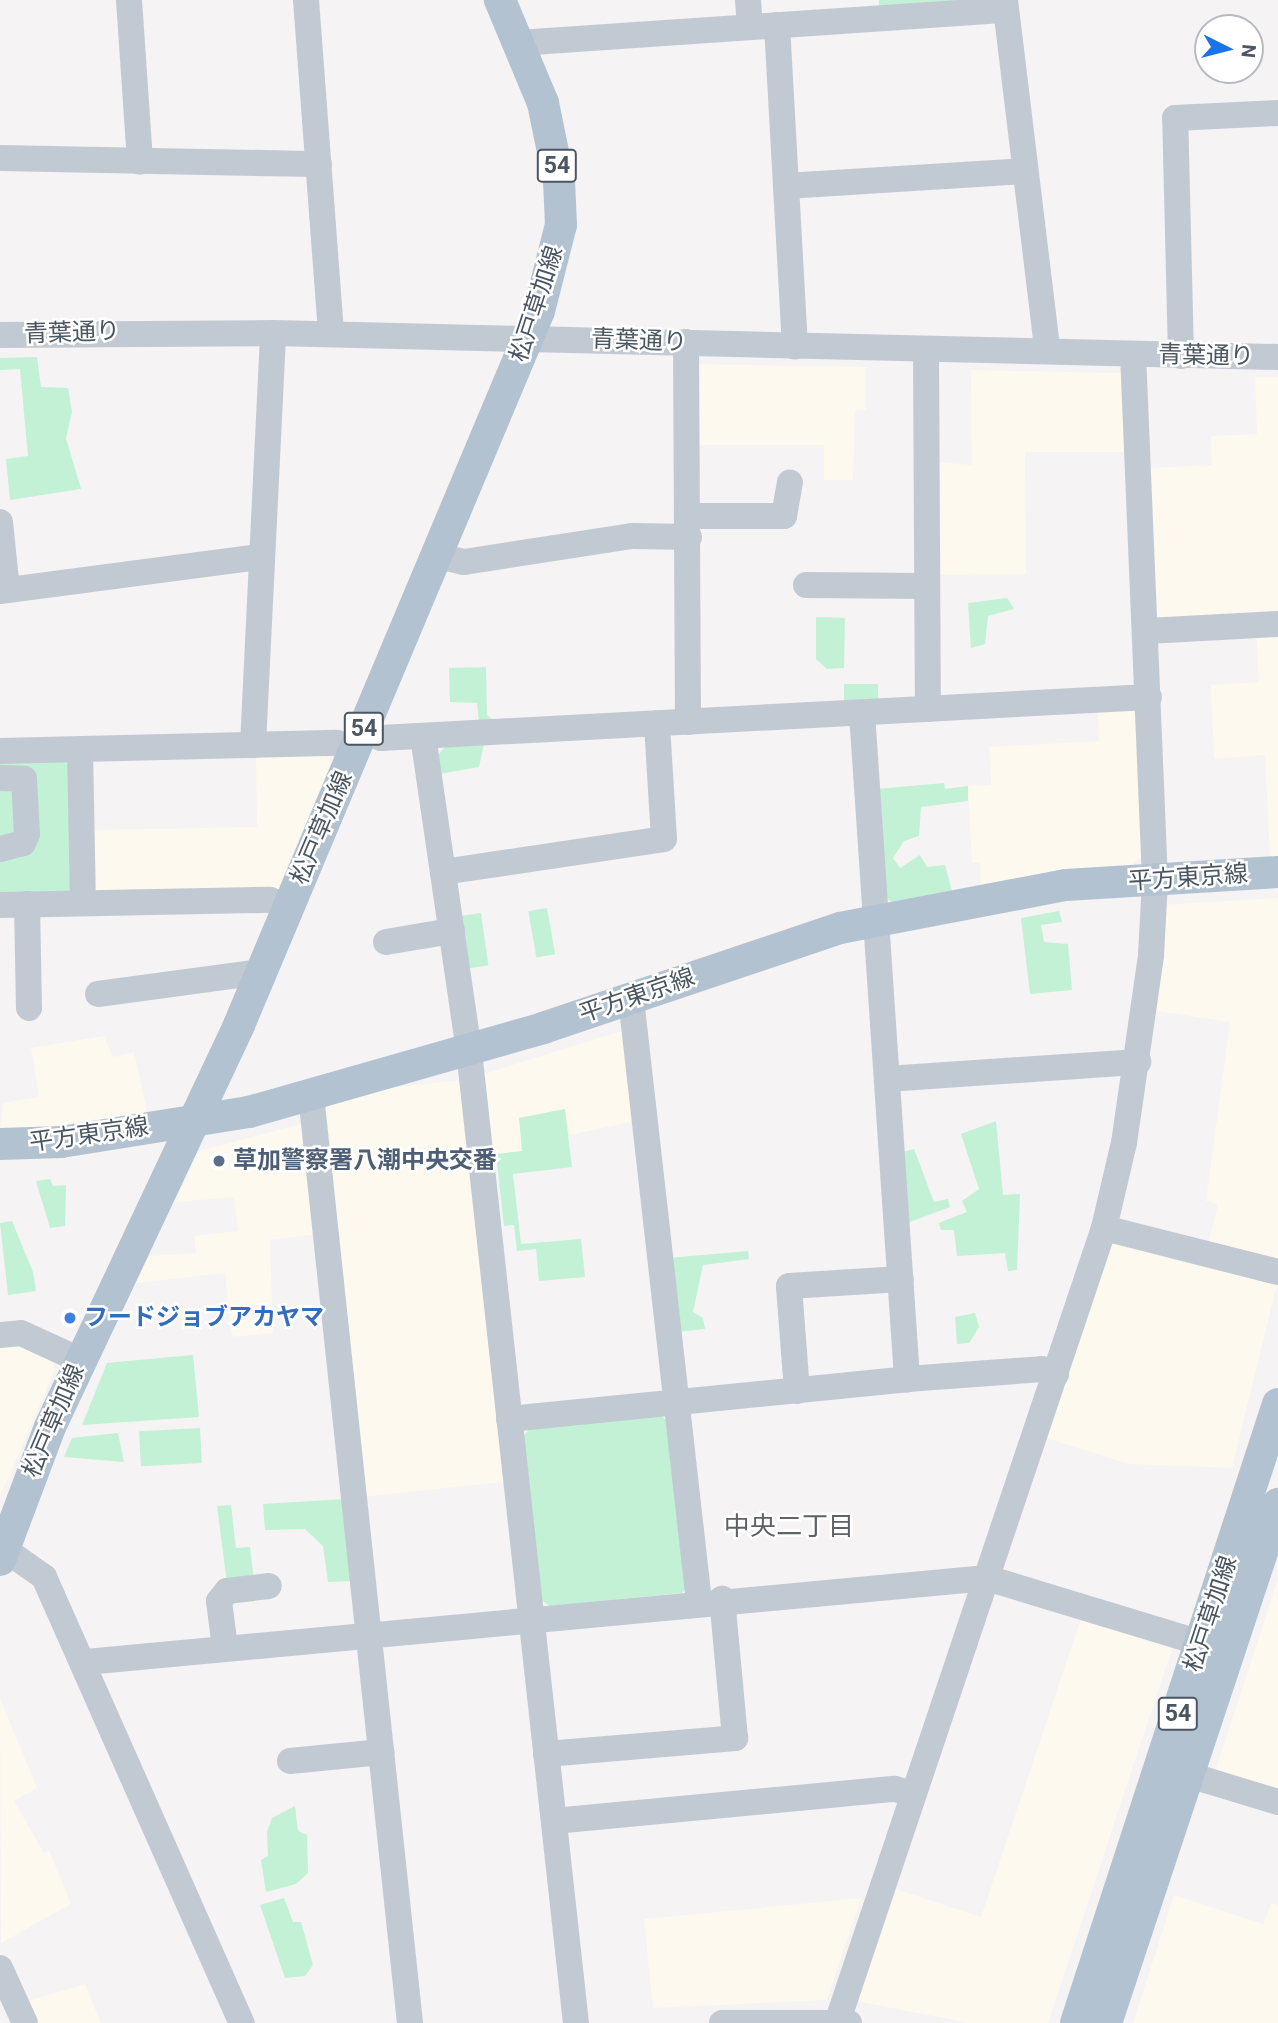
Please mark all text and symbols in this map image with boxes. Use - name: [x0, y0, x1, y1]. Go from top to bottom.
- north arrow: [1194, 14, 1264, 84]
- text: N: [1236, 43, 1261, 59]
- road number: 54: [536, 146, 578, 186]
- street label: 松戸草加線: [505, 242, 569, 366]
- street label: 青葉通り: [24, 317, 120, 349]
- street label: 青葉通り: [591, 325, 687, 357]
- street label: 青葉通り: [1158, 341, 1254, 371]
- road number: 54: [343, 709, 385, 748]
- street label: 松戸草加線: [285, 767, 359, 889]
- street label: 平方東京線: [1127, 859, 1249, 897]
- street label: 平方東京線: [576, 963, 698, 1029]
- street label: 平方東京線: [28, 1112, 150, 1158]
- place label: 草加警察署八潮中央交番: [233, 1147, 497, 1175]
- marker: 草加警察署八潮中央交番: [211, 1153, 227, 1169]
- place label: フードジョブアカヤマ: [84, 1304, 324, 1332]
- marker: フードジョブアカヤマ: [62, 1310, 78, 1326]
- street label: 松戸草加線: [17, 1360, 91, 1482]
- district label: 中央二丁目: [724, 1511, 854, 1543]
- street label: 松戸草加線: [1179, 1552, 1243, 1676]
- road number: 54: [1157, 1694, 1199, 1734]

